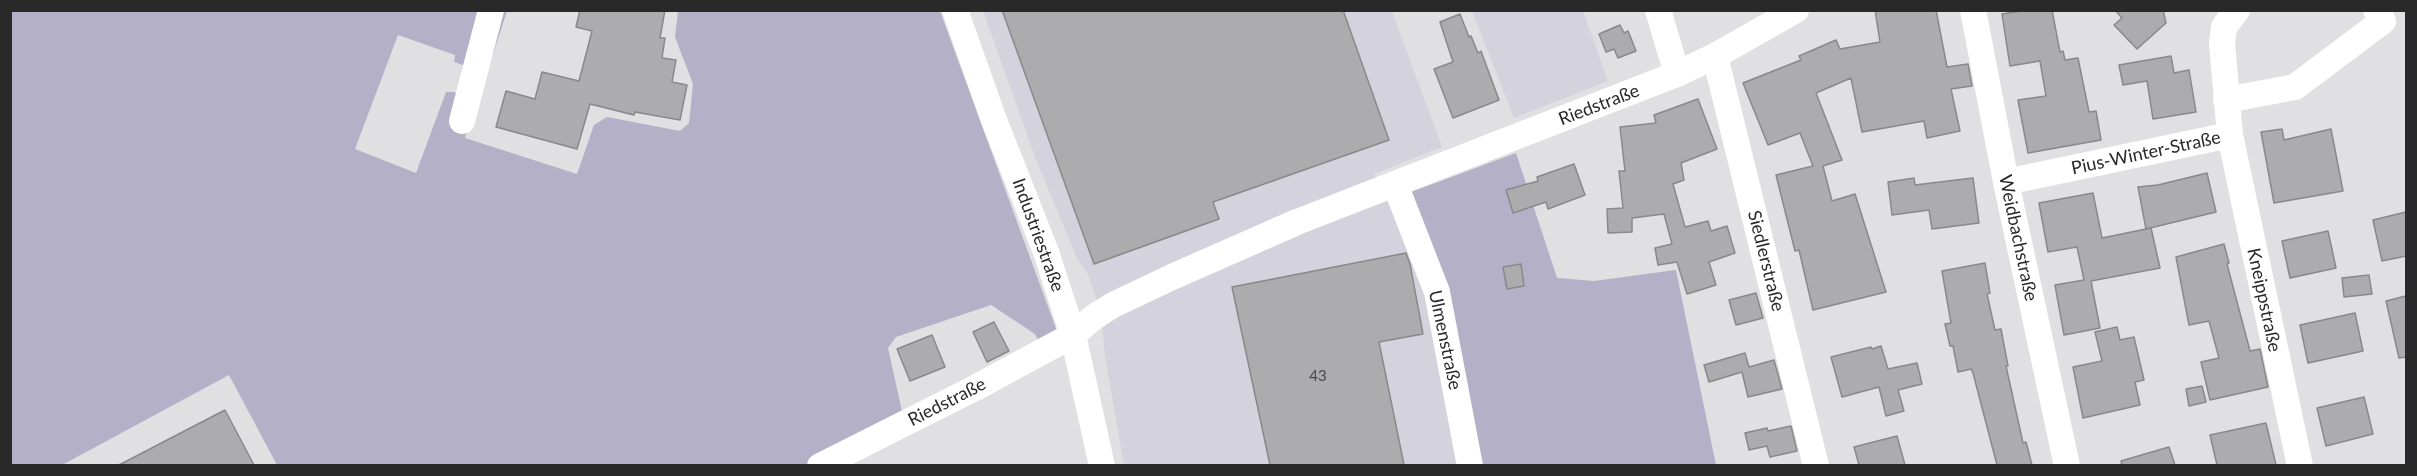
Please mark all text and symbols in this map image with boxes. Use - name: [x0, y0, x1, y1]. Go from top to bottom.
- street label: Riedstraße: [1556, 80, 1642, 130]
- street label: Pius-Winter-Straße: [2069, 127, 2223, 179]
- street label: Weidbachstraße: [1994, 173, 2042, 303]
- street label: Industriestraße: [1007, 175, 1069, 295]
- street label: Siedlerstraße: [1743, 208, 1789, 314]
- street label: Kneippstraße: [2242, 246, 2286, 354]
- street label: Ulmenstraße: [1424, 288, 1466, 392]
- house number: 43: [1309, 367, 1327, 385]
- street label: Riedstraße: [904, 373, 990, 431]

